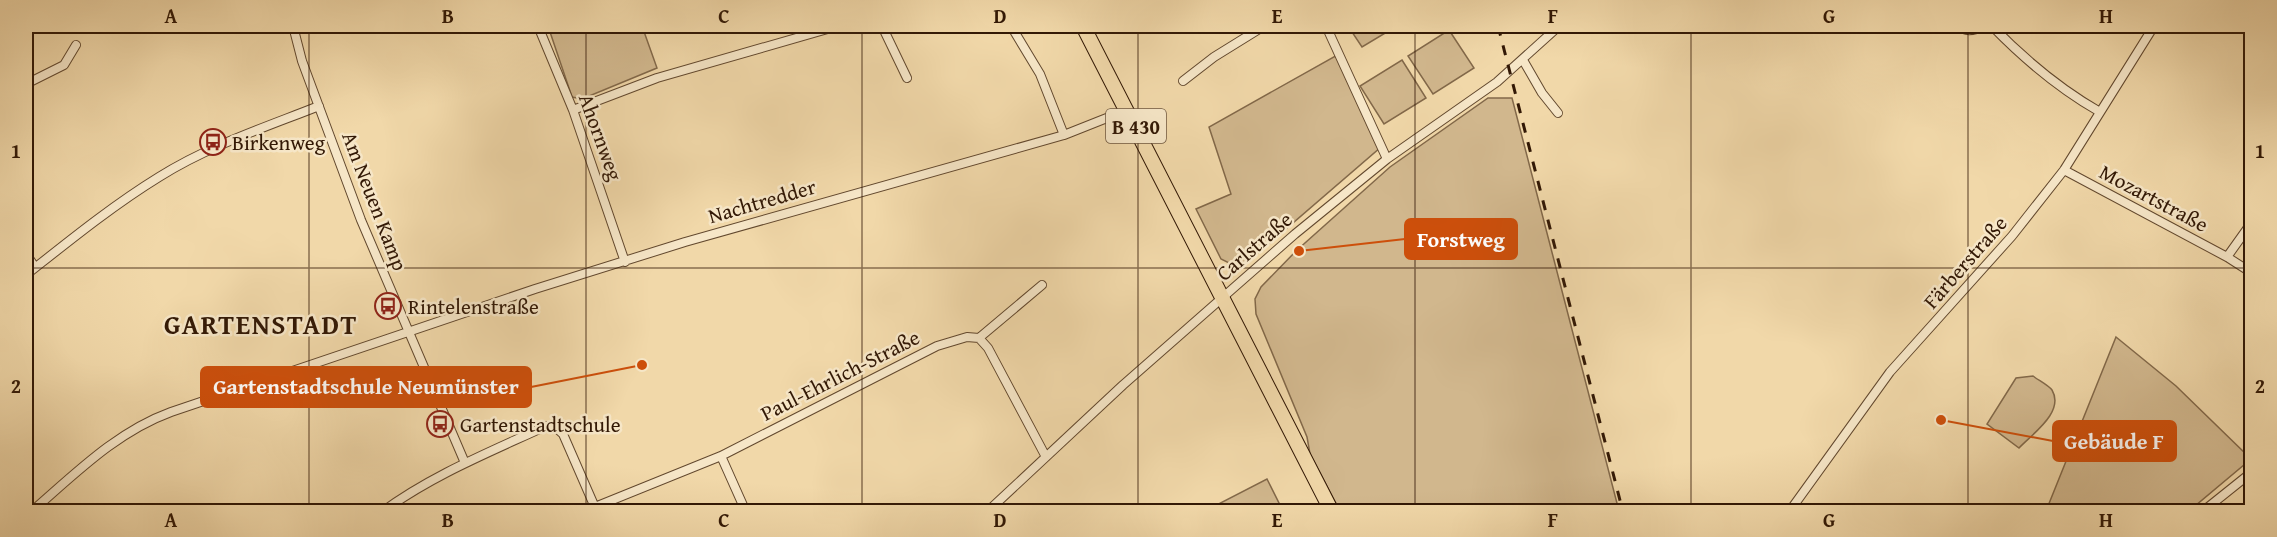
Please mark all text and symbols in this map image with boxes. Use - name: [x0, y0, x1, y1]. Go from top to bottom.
- text: A: [165, 1, 178, 30]
- text: B: [442, 1, 454, 30]
- text: C: [718, 1, 730, 30]
- text: D: [993, 1, 1007, 30]
- text: E: [1272, 1, 1283, 30]
- text: F: [1548, 1, 1558, 30]
- text: G: [1823, 1, 1835, 30]
- text: H: [2099, 1, 2113, 30]
- street label: Ahornweg: [571, 89, 631, 185]
- road number: B 430: [1106, 109, 1166, 143]
- bus stop icon: Birkenweg: [198, 127, 228, 157]
- place label: Birkenweg: [232, 127, 326, 158]
- street label: Am Neuen Kamp: [334, 127, 416, 275]
- text: 1: [11, 136, 21, 165]
- text: 1: [2255, 136, 2265, 165]
- street label: Mozartstraße: [2094, 156, 2214, 240]
- street label: Nachtredder: [704, 171, 820, 231]
- street label: Carlstraße: [1209, 204, 1299, 288]
- street label: Färberstraße: [1916, 209, 2014, 315]
- callout: Forstweg: [1405, 219, 1517, 259]
- text: Forstweg: [1417, 223, 1505, 255]
- bus stop icon: Rintelenstraße: [373, 291, 403, 321]
- place label: Rintelenstraße: [408, 291, 539, 322]
- district label: GARTENSTADT: [164, 304, 358, 344]
- street label: Paul-Ehrlich-Straße: [755, 321, 925, 428]
- callout: Gartenstadtschule Neumünster: [201, 367, 531, 407]
- text: Gartenstadtschule Neumünster: [213, 370, 519, 402]
- text: 2: [11, 371, 21, 400]
- text: 2: [2255, 371, 2265, 400]
- bus stop icon: Gartenstadtschule: [425, 409, 455, 439]
- place label: Gartenstadtschule: [460, 409, 621, 440]
- callout: Gebäude F: [2053, 421, 2176, 461]
- text: Gebäude F: [2064, 425, 2164, 457]
- text: A: [165, 505, 178, 534]
- text: B: [442, 505, 454, 534]
- text: C: [718, 505, 730, 534]
- text: D: [993, 505, 1007, 534]
- text: E: [1272, 505, 1283, 534]
- text: F: [1548, 505, 1558, 534]
- text: G: [1823, 505, 1835, 534]
- text: H: [2099, 505, 2113, 534]

